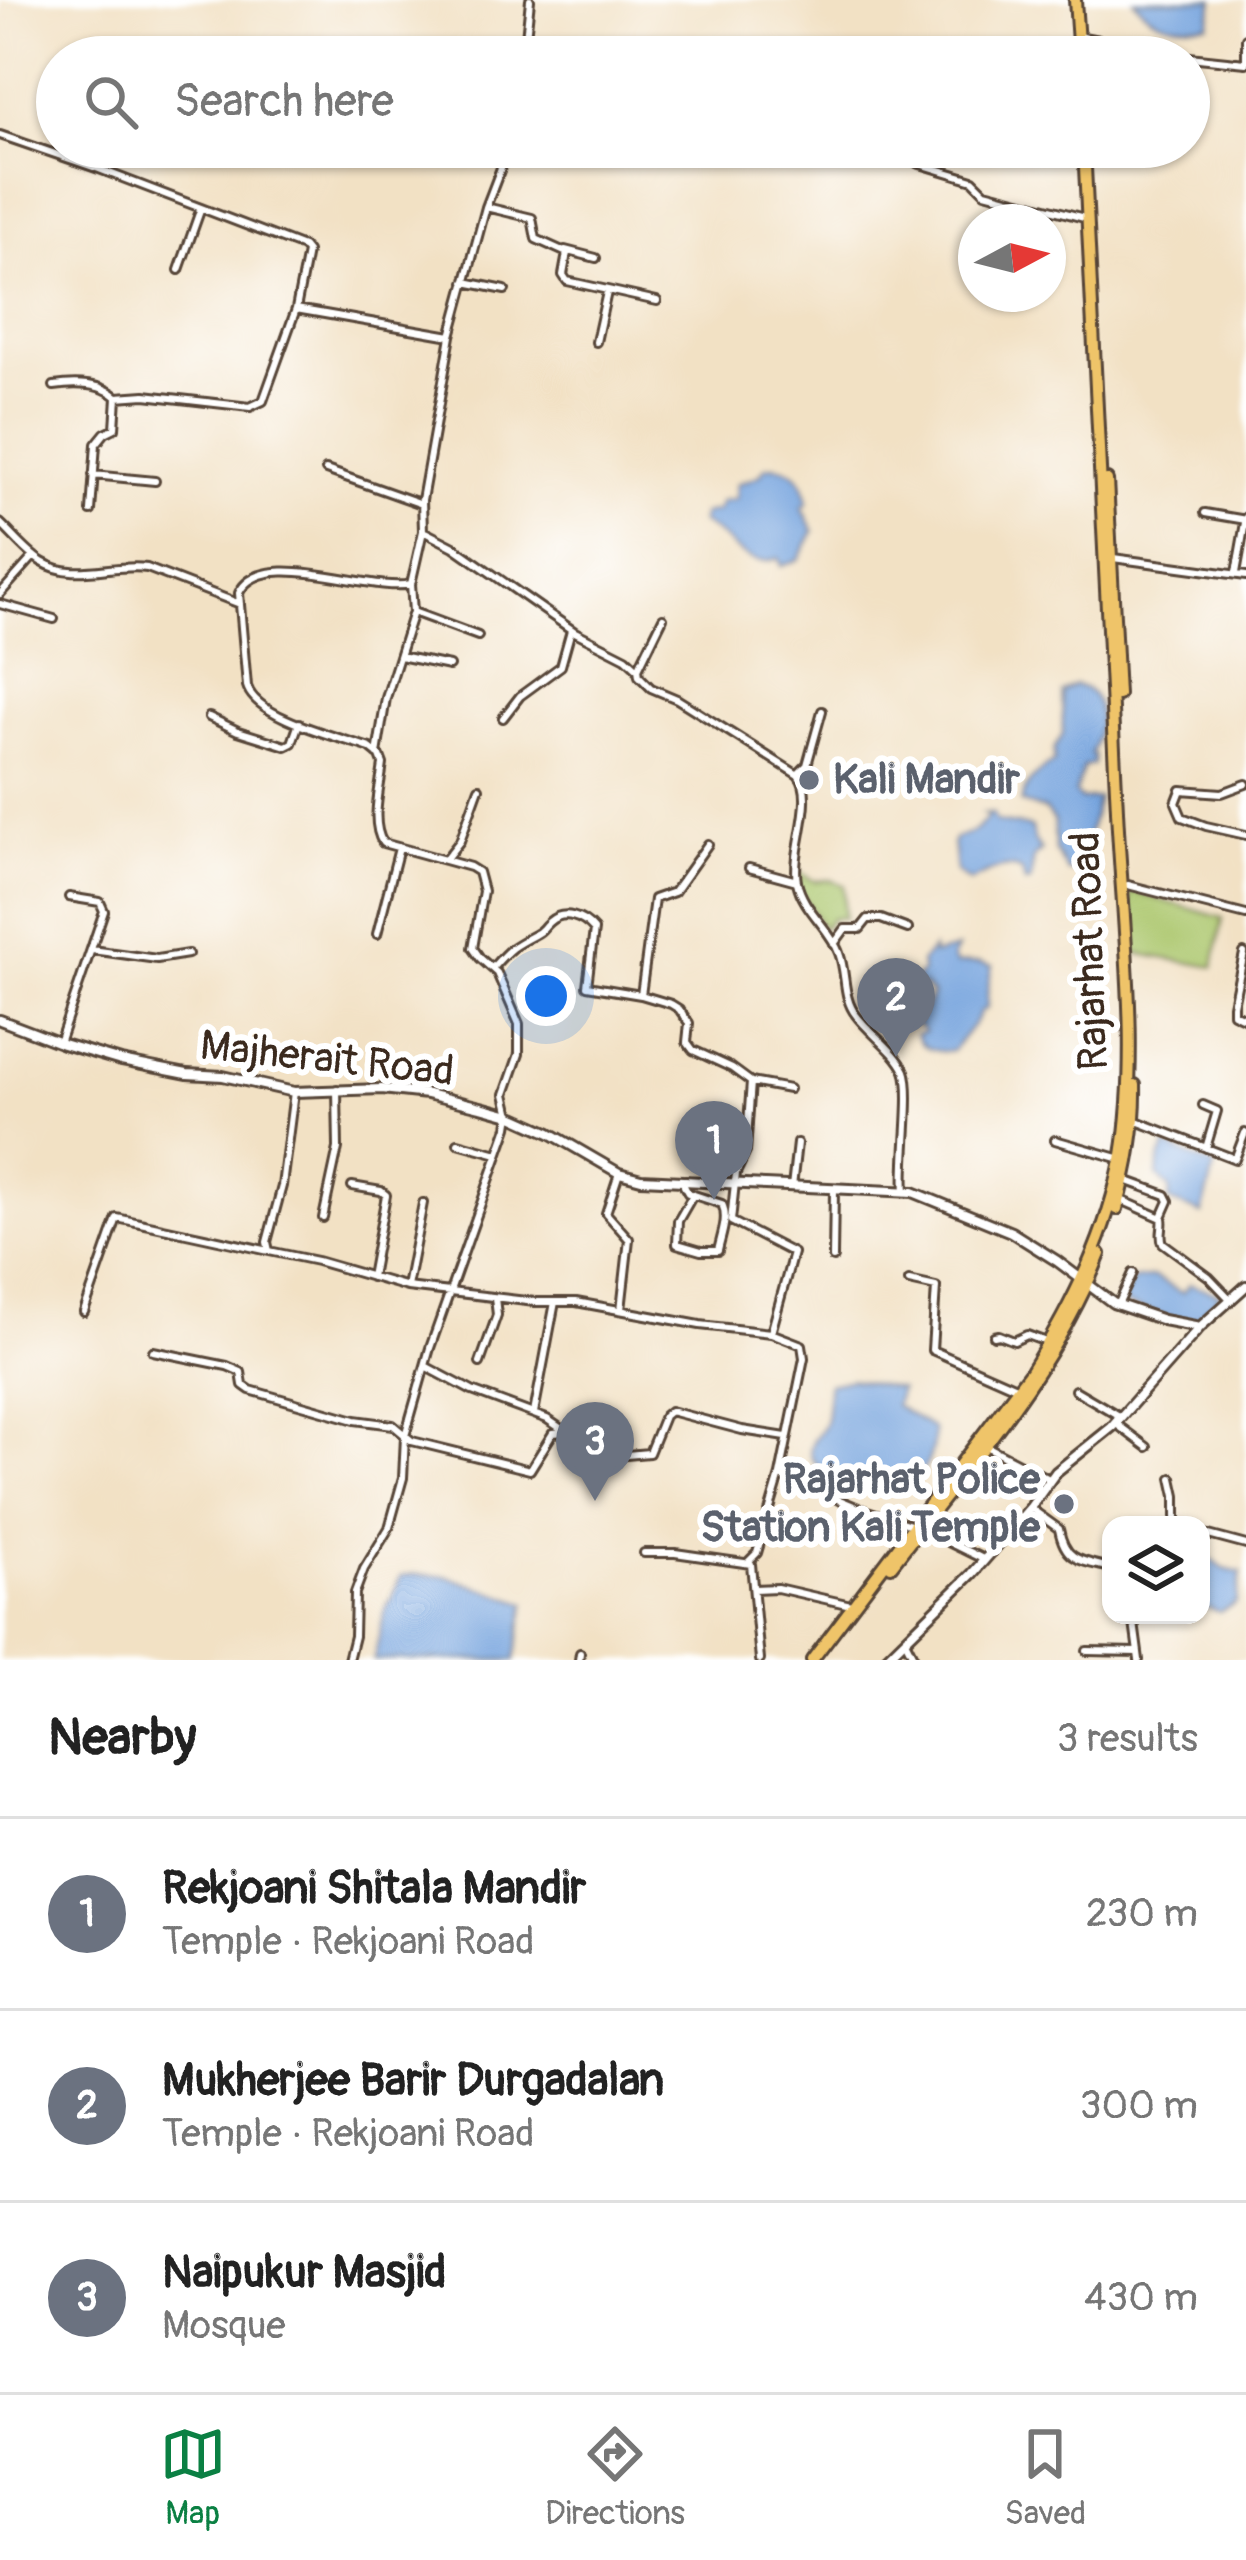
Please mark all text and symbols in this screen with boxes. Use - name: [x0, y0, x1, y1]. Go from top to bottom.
- search box: [36, 36, 1210, 168]
- icon: search: [78, 69, 144, 135]
- text: Search here: [174, 74, 394, 130]
- north arrow: [958, 204, 1066, 312]
- place label: Kali Mandir: [833, 754, 1021, 806]
- marker: Kali Mandir: [796, 767, 822, 793]
- street label: Rajarhat Road: [1060, 831, 1120, 1071]
- pin: 2: [857, 958, 935, 1057]
- your location: [516, 966, 576, 1026]
- street label: Majherait Road: [198, 1020, 456, 1098]
- pin: 1: [675, 1101, 753, 1200]
- pin: 3: [556, 1402, 634, 1501]
- place label: Rajarhat Police Station Kali Temple: [701, 1454, 1041, 1554]
- marker: Rajarhat Police Station Kali Temple: [1051, 1491, 1077, 1517]
- map controls: [1102, 1516, 1210, 1624]
- button: layers: [1102, 1516, 1210, 1624]
- text: Nearby: [48, 1706, 196, 1770]
- text: 3 results: [1057, 1714, 1198, 1763]
- text: Rekjoani Shitala Mandir: [162, 1861, 586, 1917]
- text: 1: [79, 1889, 95, 1938]
- text: 230 m: [1086, 1889, 1198, 1938]
- text: Temple · Rekjoani Road: [162, 1917, 534, 1966]
- text: Mukherjee Barir Durgadalan: [162, 2053, 664, 2109]
- text: 2: [76, 2081, 98, 2130]
- text: 300 m: [1080, 2081, 1198, 2130]
- text: Temple · Rekjoani Road: [162, 2109, 534, 2158]
- text: Naipukur Masjid: [162, 2245, 446, 2301]
- text: 3: [76, 2273, 98, 2322]
- text: 430 m: [1084, 2273, 1198, 2322]
- text: Mosque: [162, 2301, 286, 2350]
- tab: Map: [160, 2421, 226, 2534]
- tab: Directions: [545, 2421, 685, 2534]
- tab: Saved: [1004, 2421, 1086, 2534]

